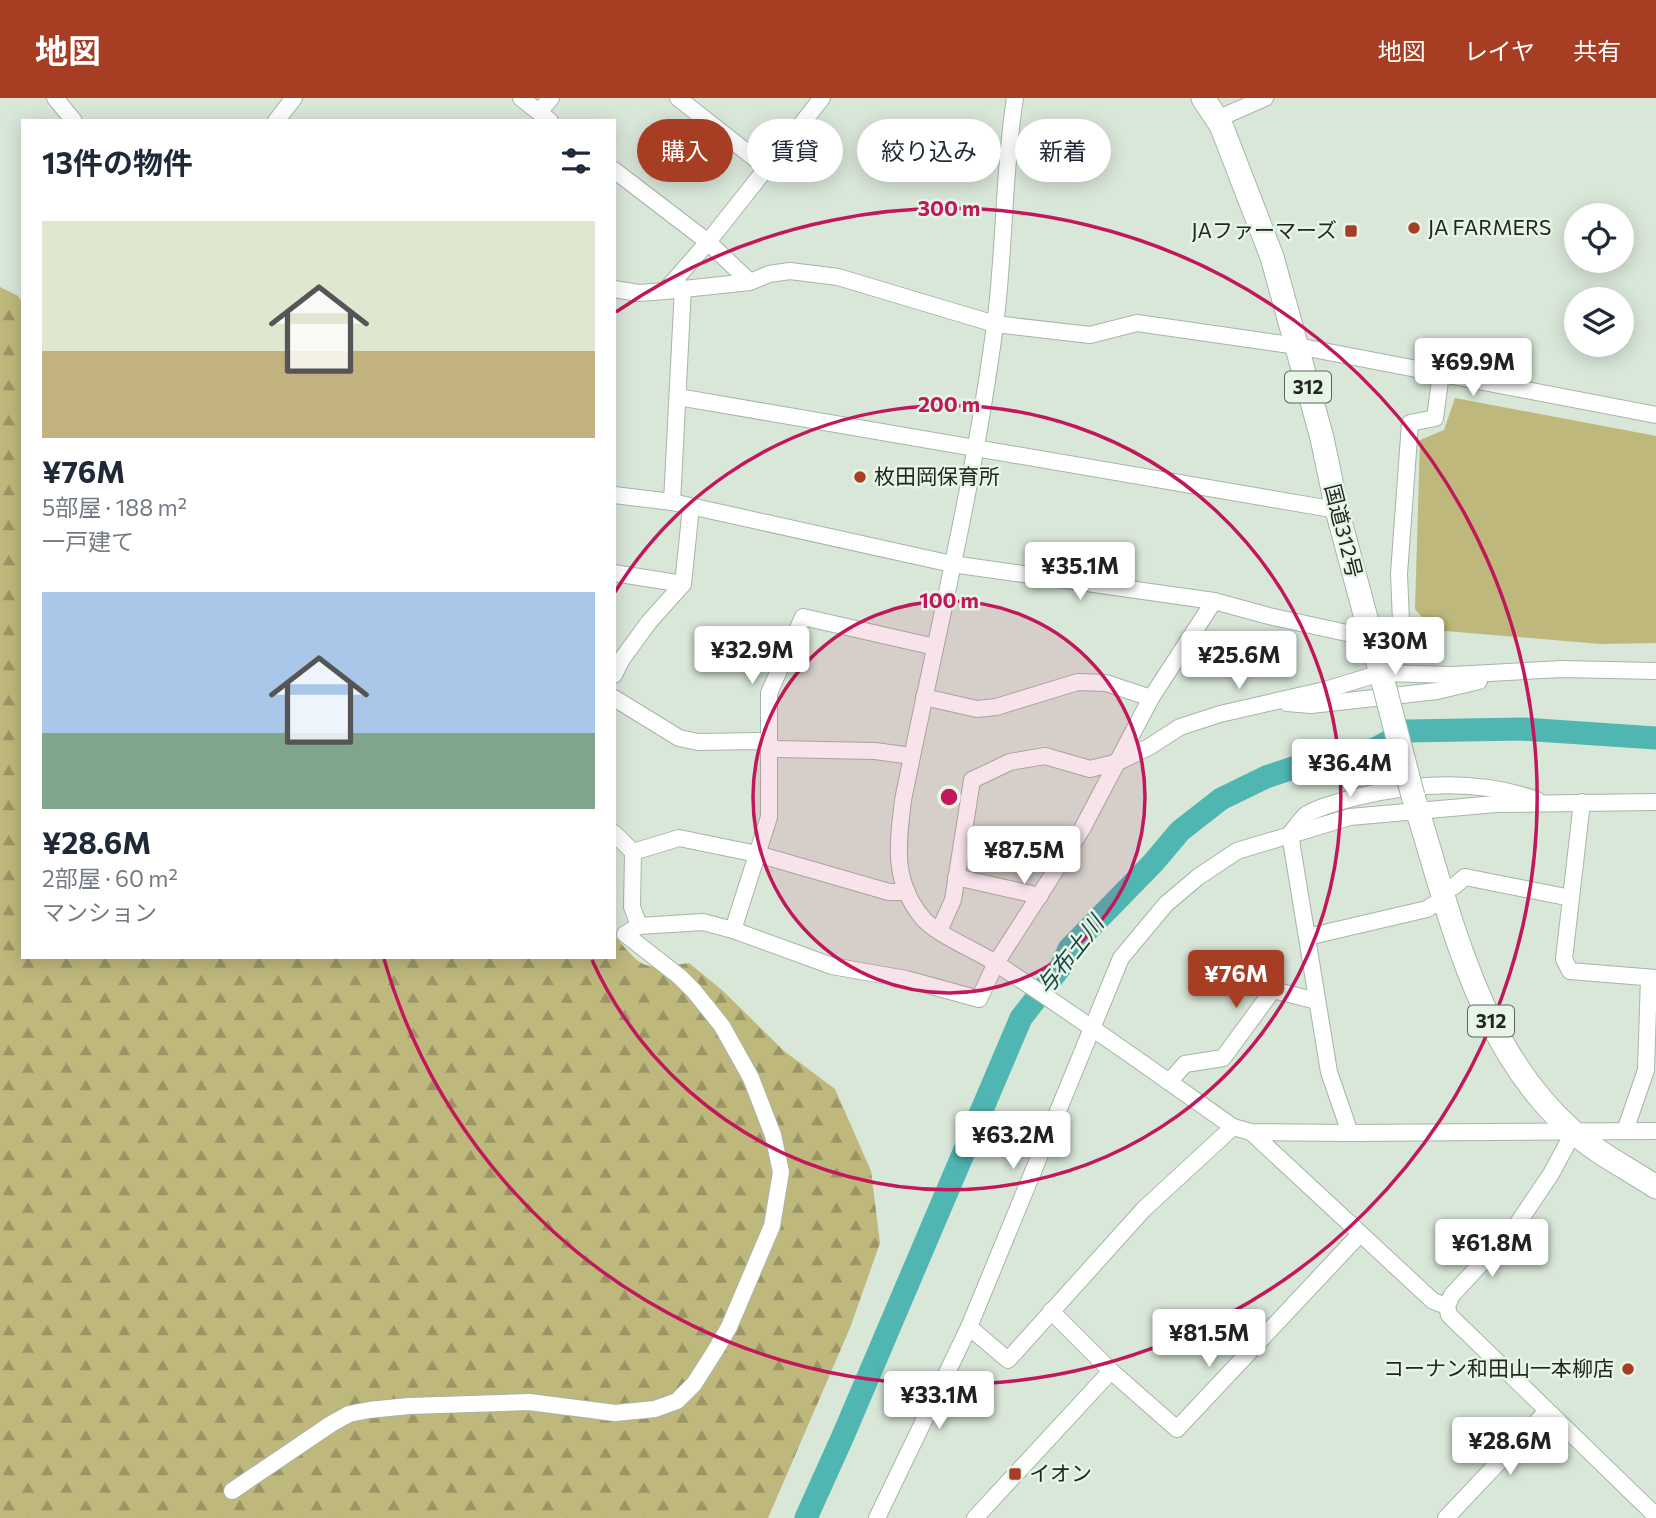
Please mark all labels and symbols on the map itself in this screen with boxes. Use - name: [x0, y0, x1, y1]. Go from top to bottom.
- text: 300 m: [918, 195, 980, 220]
- place label: JA FARMERS: [1428, 214, 1551, 239]
- place label: JAファーマーズ: [1191, 217, 1337, 242]
- marker: JA FARMERS: [1406, 220, 1422, 236]
- marker: JAファーマーズ: [1343, 223, 1359, 239]
- pin: ¥69.9M: [1416, 338, 1530, 398]
- road number: 312: [1285, 372, 1331, 402]
- text: 200 m: [918, 391, 980, 416]
- place label: 枚田岡保育所: [874, 463, 1000, 488]
- marker: 枚田岡保育所: [852, 469, 868, 485]
- street label: 国道312号: [1321, 481, 1368, 580]
- pin: ¥35.1M: [1023, 542, 1137, 602]
- text: 100 m: [919, 587, 979, 612]
- pin: ¥30M: [1354, 618, 1436, 677]
- pin: ¥32.9M: [695, 626, 809, 686]
- pin: ¥25.6M: [1182, 632, 1296, 691]
- pin: ¥36.4M: [1293, 740, 1407, 799]
- centre of rings: [937, 785, 961, 809]
- pin: ¥87.5M: [967, 826, 1081, 886]
- water label: 与布土川: [1030, 907, 1110, 999]
- pin: ¥76M: [1195, 950, 1277, 1010]
- road number: 312: [1468, 1006, 1514, 1037]
- pin: ¥63.2M: [956, 1112, 1070, 1171]
- pin: ¥61.8M: [1435, 1220, 1549, 1279]
- pin: ¥81.5M: [1152, 1310, 1266, 1369]
- place label: コーナン和田山一本柳店: [1383, 1355, 1614, 1380]
- marker: コーナン和田山一本柳店: [1620, 1361, 1636, 1377]
- pin: ¥33.1M: [882, 1372, 996, 1431]
- pin: ¥28.6M: [1453, 1418, 1567, 1477]
- place label: イオン: [1029, 1460, 1092, 1485]
- marker: イオン: [1007, 1466, 1023, 1482]

